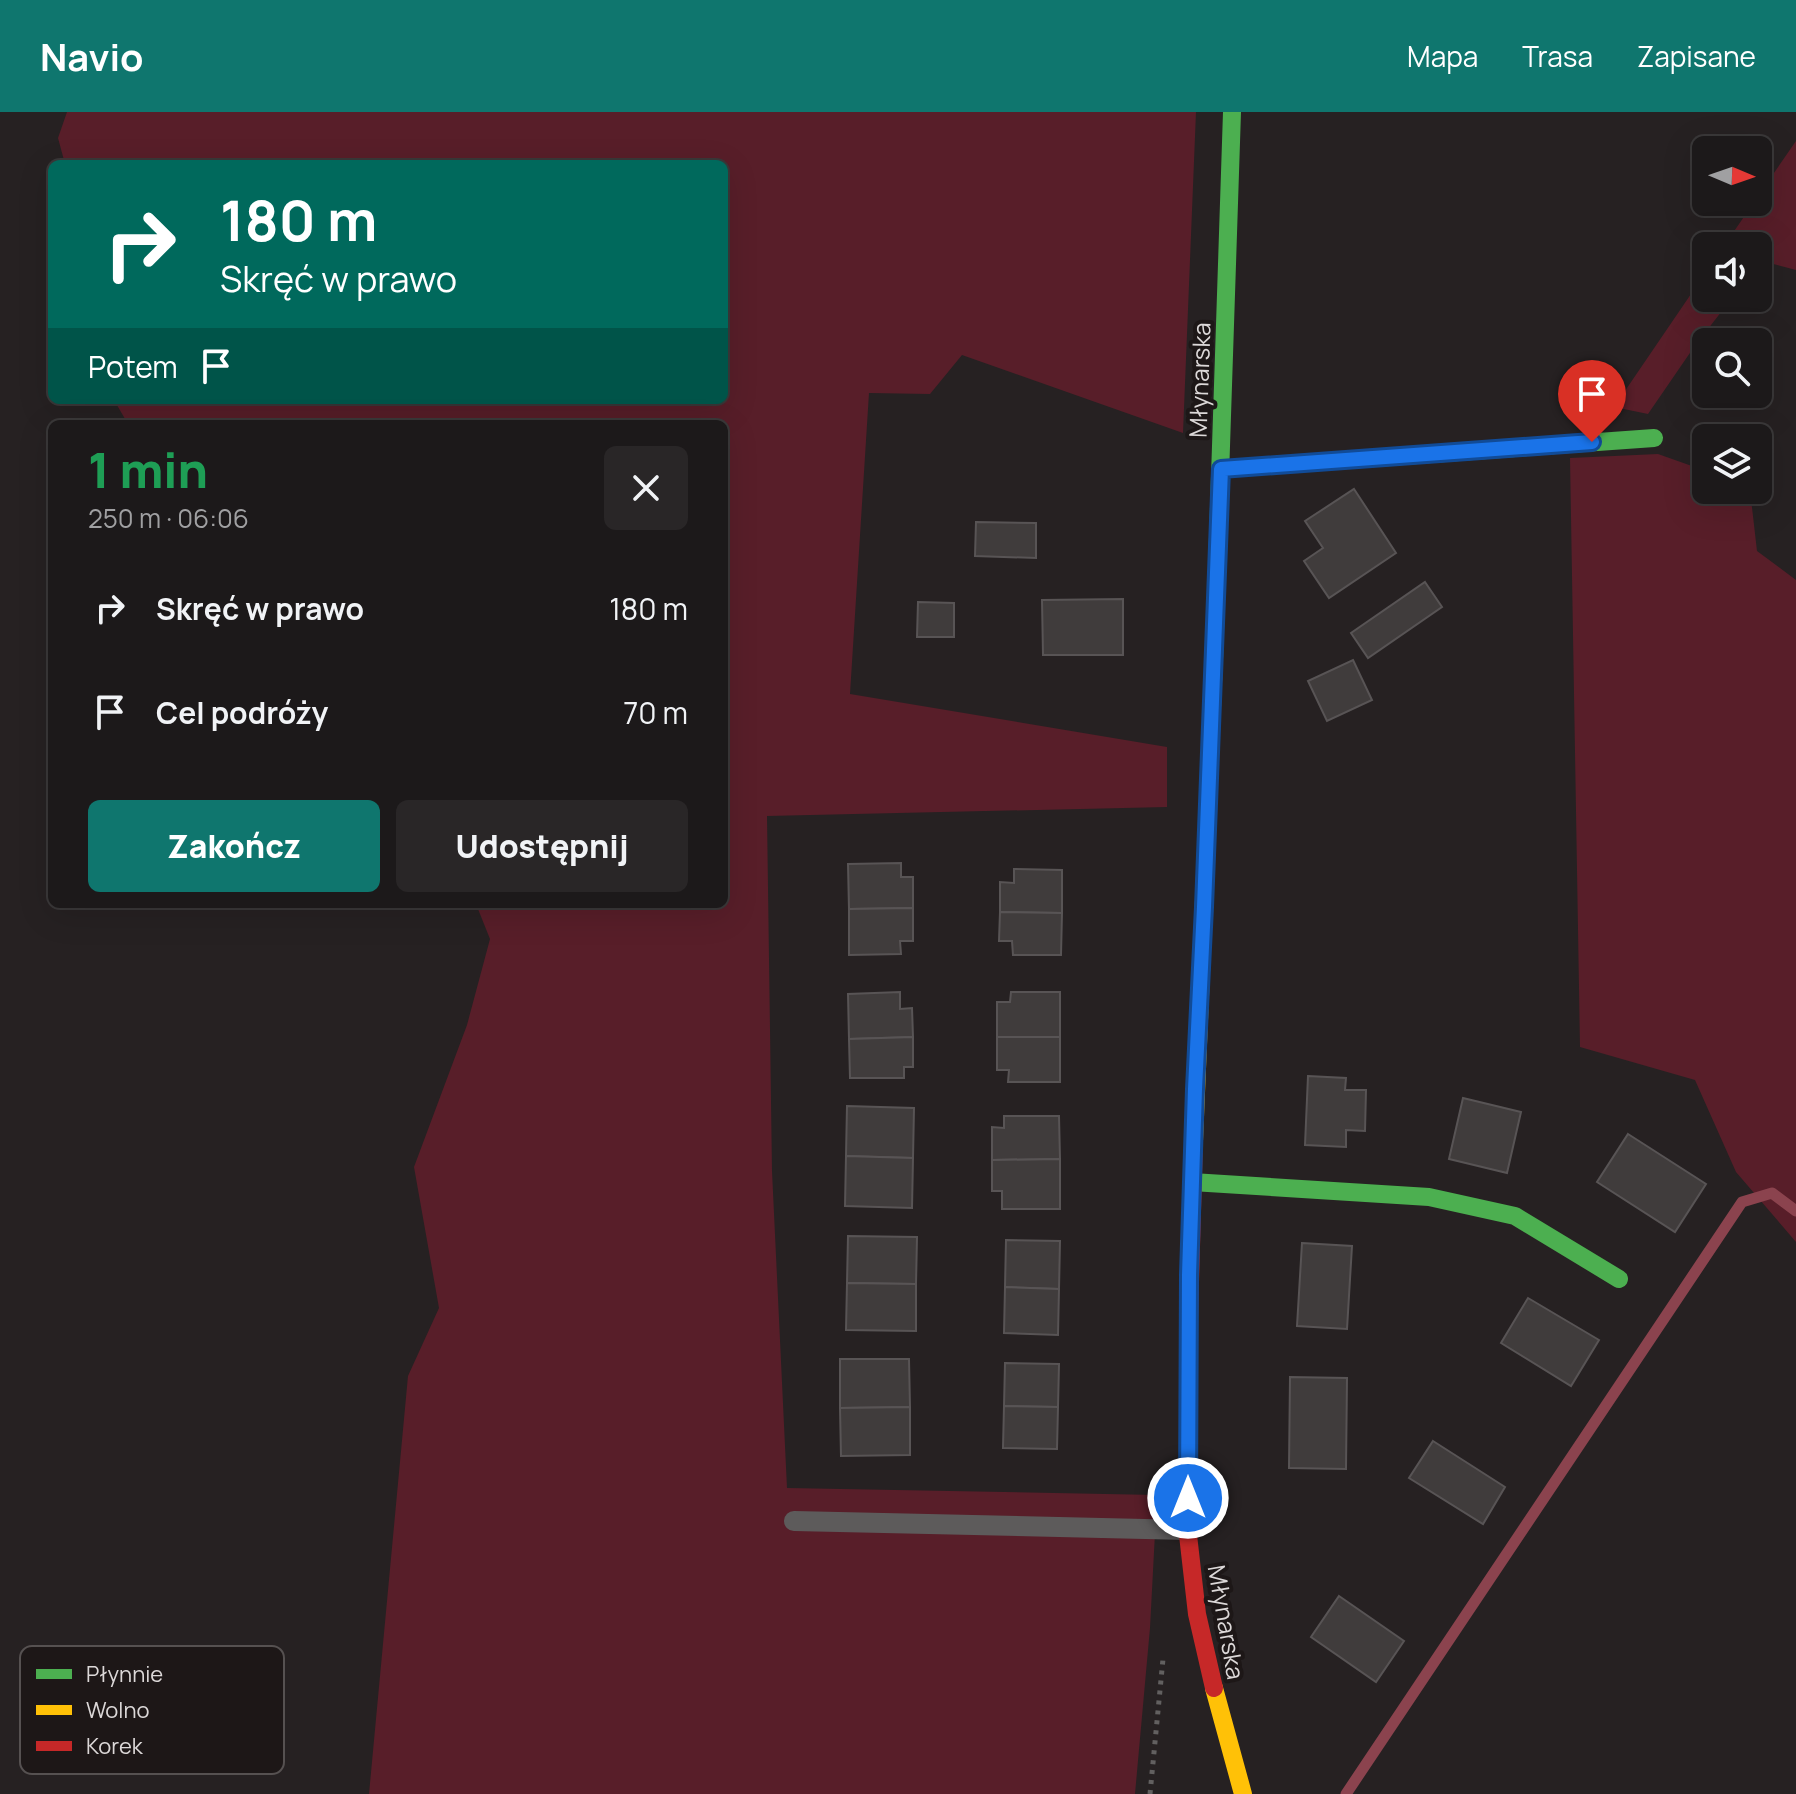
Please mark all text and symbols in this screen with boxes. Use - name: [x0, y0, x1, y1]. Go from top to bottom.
- text: Navio: [40, 30, 144, 82]
- text: Mapa: [1407, 37, 1478, 75]
- text: Trasa: [1522, 37, 1593, 75]
- text: Zapisane: [1637, 37, 1756, 75]
- north arrow: [1692, 136, 1772, 216]
- map controls: [1692, 136, 1772, 504]
- text: 180 m: [220, 181, 377, 258]
- icon: right: [88, 192, 192, 296]
- button: sound: [1692, 232, 1772, 312]
- text: Skręć w prawo: [220, 254, 457, 303]
- street label: Młynarska: [1180, 322, 1218, 438]
- button: search: [1692, 328, 1772, 408]
- icon: arrive: [194, 344, 238, 388]
- text: Potem: [88, 346, 178, 387]
- pin: [1558, 360, 1626, 442]
- icon: arrive: [1570, 372, 1614, 416]
- button: layers: [1692, 424, 1772, 504]
- text: 1 min: [88, 437, 208, 502]
- button: close: [604, 446, 688, 530]
- text: 250 m · 06:06: [88, 500, 249, 536]
- icon: right: [88, 586, 132, 630]
- text: Skręć w prawo: [156, 588, 364, 629]
- text: 180 m: [609, 588, 688, 629]
- icon: arrive: [88, 690, 132, 734]
- text: Cel podróży: [156, 692, 328, 733]
- text: 70 m: [623, 692, 688, 733]
- button: Zakończ: [88, 800, 380, 892]
- button: Udostępnij: [396, 800, 688, 892]
- position arrow: [1146, 1456, 1230, 1540]
- street label: Młynarska: [1201, 1562, 1253, 1682]
- legend: [20, 1646, 284, 1774]
- text: Płynnie: [86, 1659, 163, 1689]
- text: Wolno: [86, 1695, 149, 1725]
- text: Korek: [86, 1731, 144, 1761]

